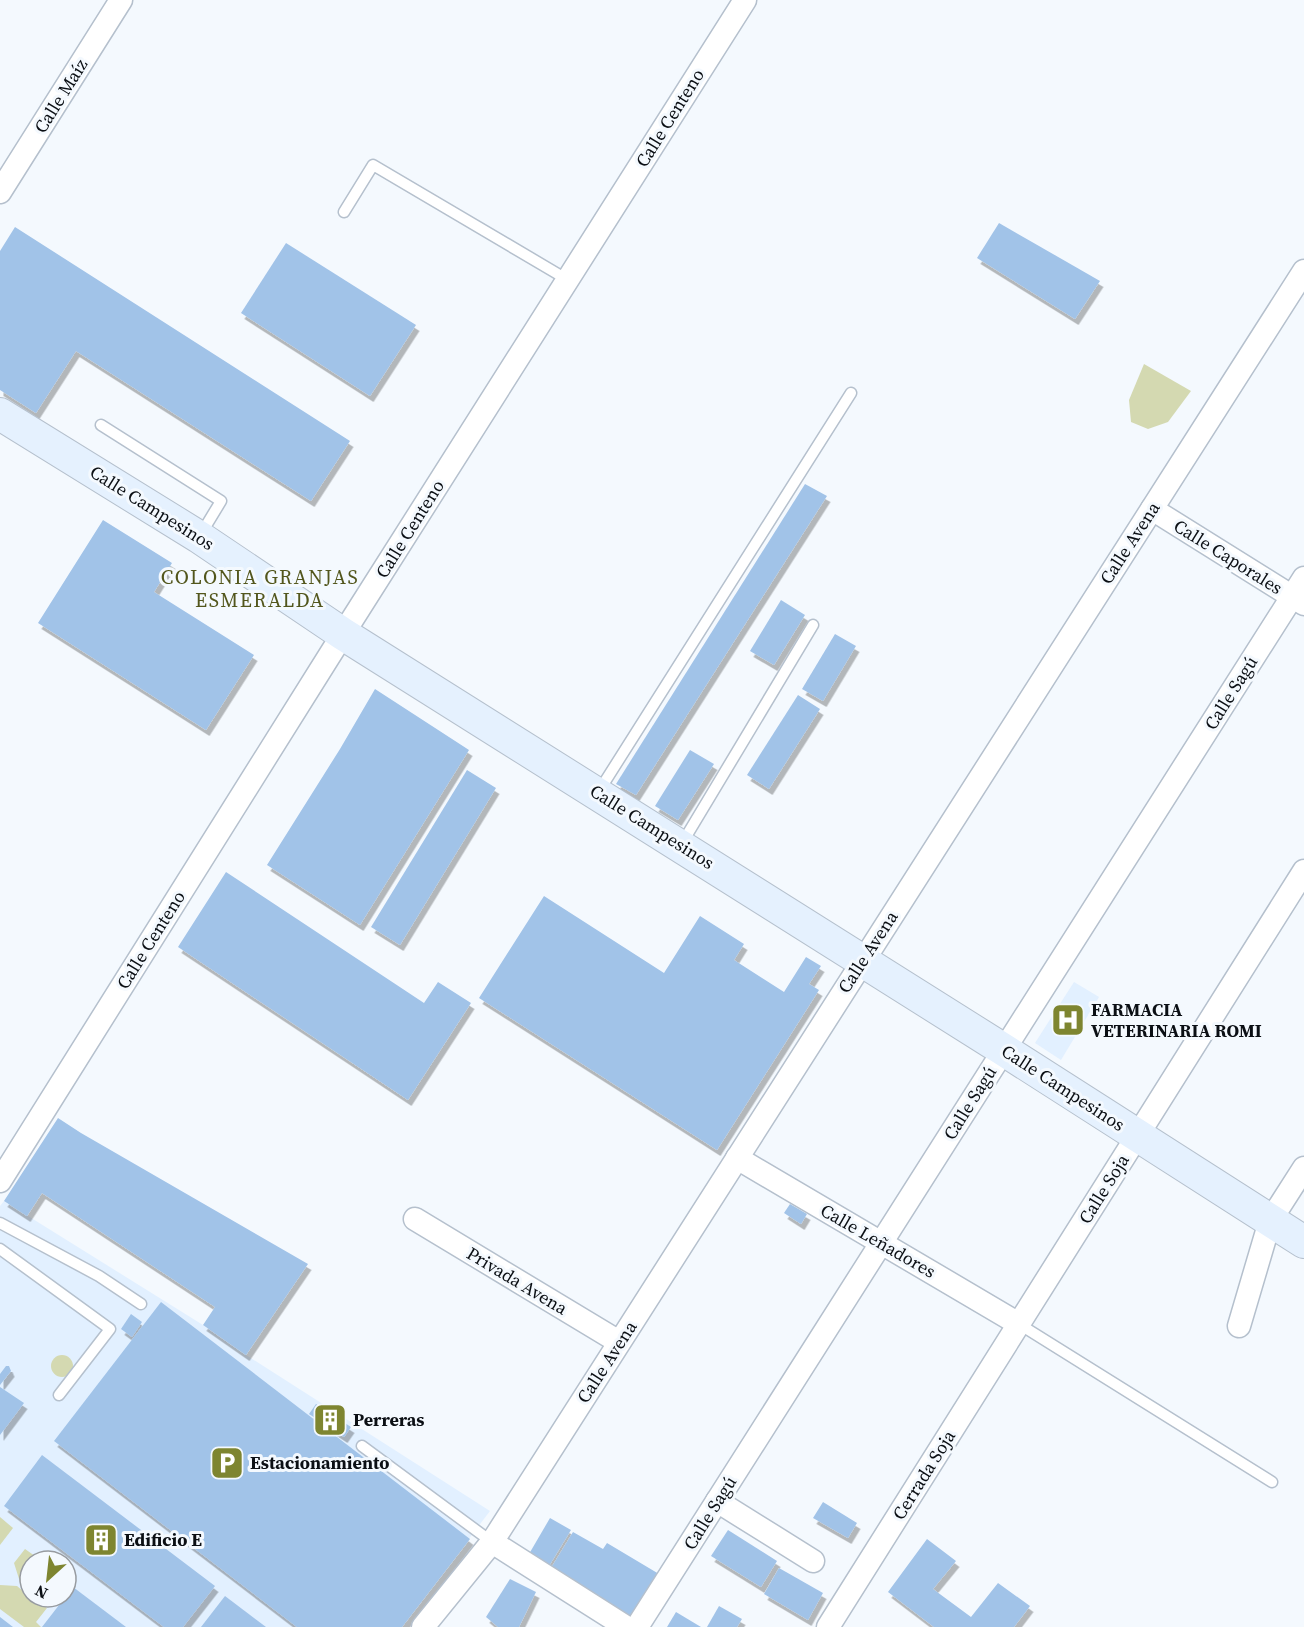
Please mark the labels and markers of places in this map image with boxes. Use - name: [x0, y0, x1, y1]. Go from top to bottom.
- place label: FARMACIA VETERINARIA ROMI: [1091, 997, 1262, 1043]
- hospital icon: FARMACIA VETERINARIA ROMI: [1050, 1002, 1086, 1038]
- building icon: Perreras: [312, 1402, 348, 1438]
- place label: Perreras: [353, 1407, 425, 1432]
- parking icon: Estacionamiento: [209, 1445, 245, 1481]
- place label: Estacionamiento: [250, 1450, 389, 1475]
- building icon: Edificio E: [83, 1522, 119, 1558]
- place label: Edificio E: [124, 1527, 202, 1552]

